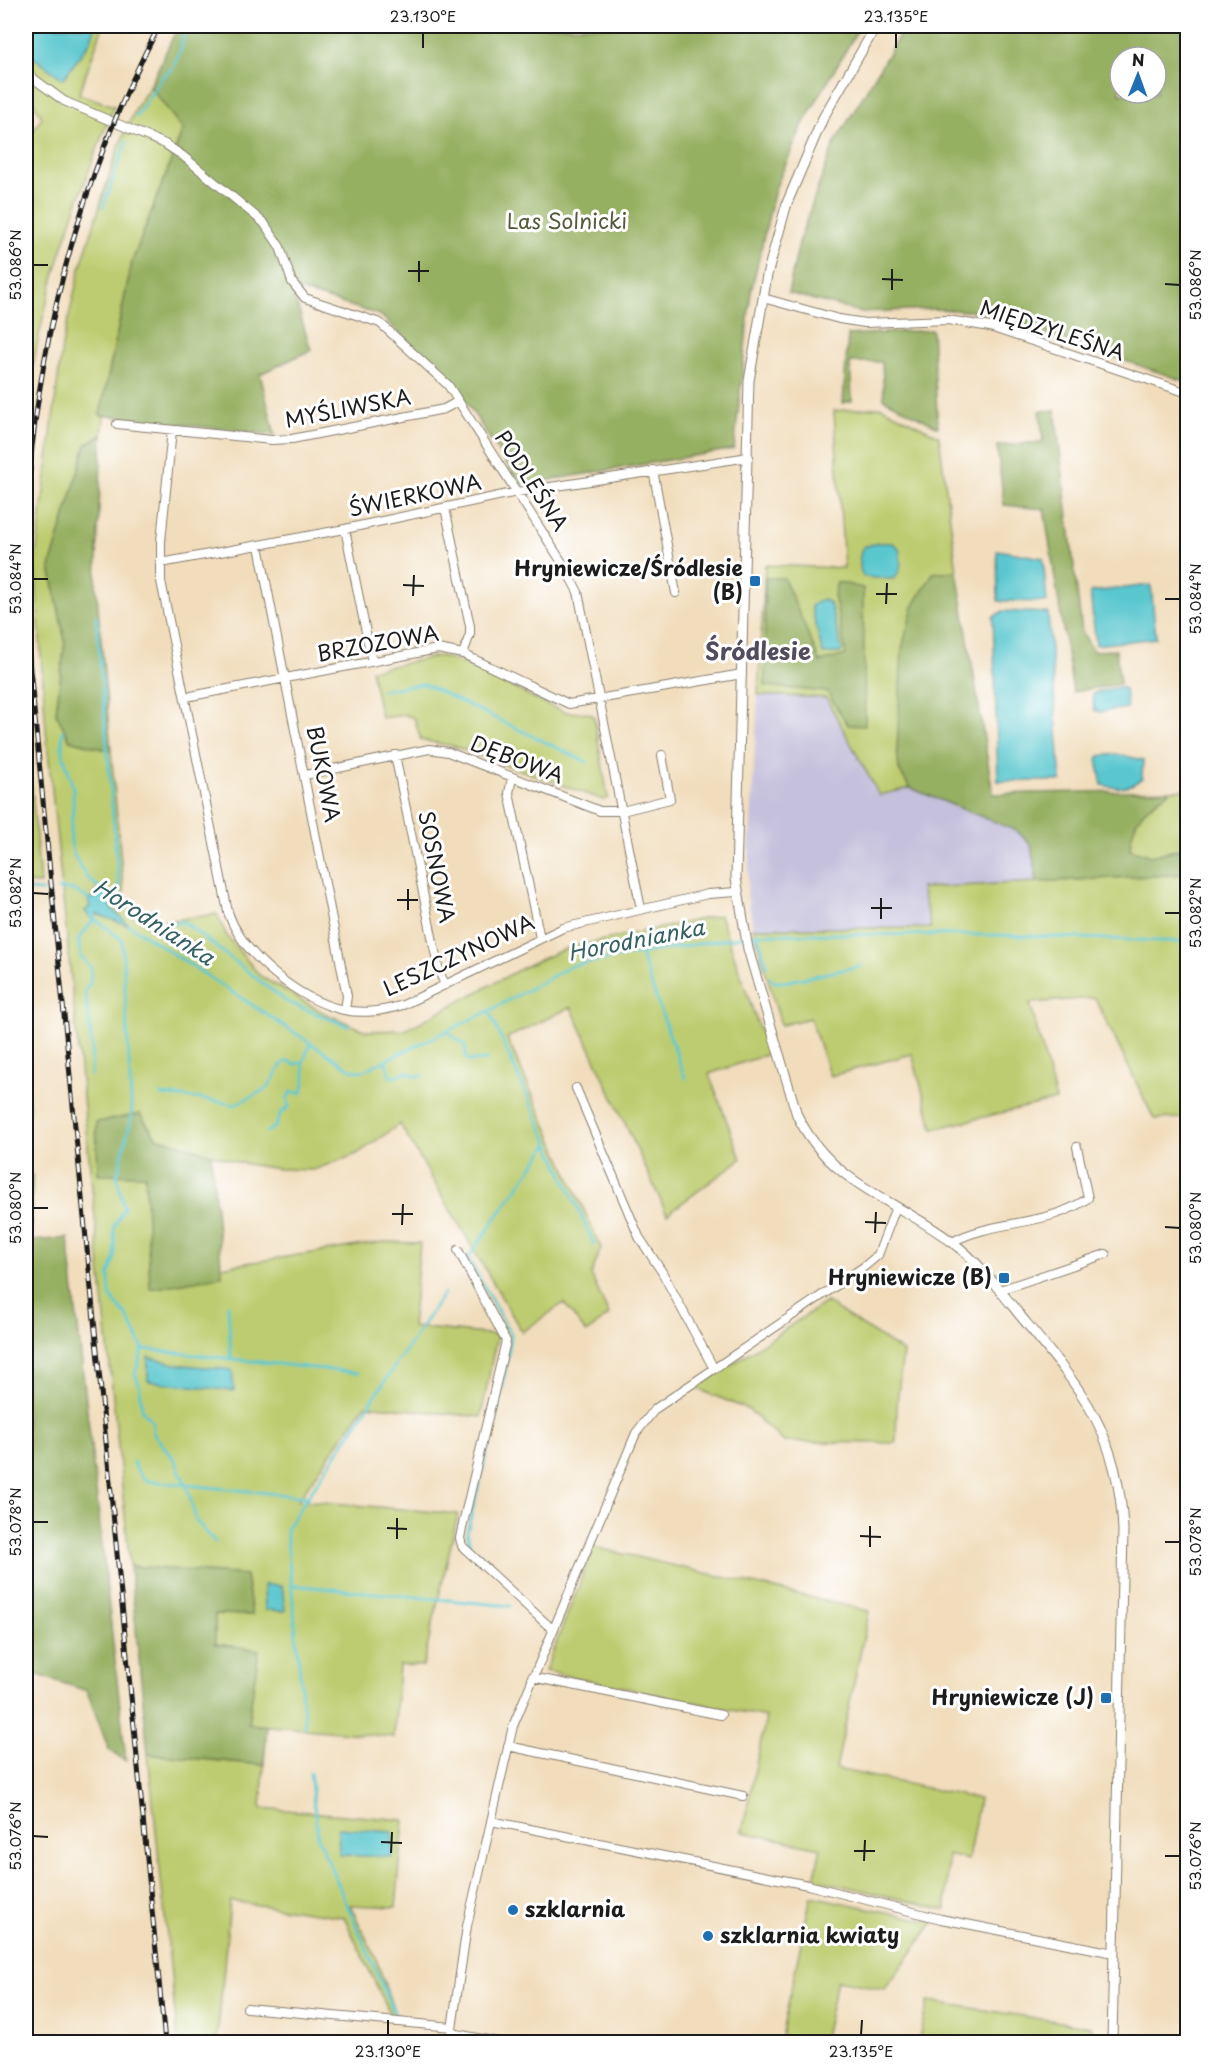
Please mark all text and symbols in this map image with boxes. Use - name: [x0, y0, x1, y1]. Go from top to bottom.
- text: 23.130°E: [390, 4, 456, 27]
- text: 23.135°E: [864, 4, 928, 27]
- north arrow: [1108, 45, 1168, 105]
- text: N: [1132, 47, 1145, 71]
- park label: Las Solnicki: [507, 204, 627, 236]
- text: 53.086°N: [3, 229, 26, 301]
- text: 53.086°N: [1183, 249, 1206, 321]
- street label: MIĘDZYLEŚNA: [976, 291, 1129, 368]
- street label: MYŚLIWSKA: [282, 379, 413, 435]
- street label: PODLEŚNA: [488, 423, 577, 537]
- street label: ŚWIERKOWA: [345, 464, 484, 524]
- text: 53.084°N: [3, 543, 26, 615]
- place label: Hryniewicze/Śródlesie (B): [514, 551, 743, 607]
- text: 53.084°N: [1183, 563, 1206, 635]
- marker: Hryniewicze/Śródlesie (B): [748, 574, 762, 588]
- street label: BRZOZOWA: [314, 616, 441, 668]
- district label: Śródlesie: [705, 632, 811, 668]
- street label: BUKOWA: [300, 723, 350, 825]
- street label: DĘBOWA: [466, 726, 569, 791]
- street label: SOSNOWA: [411, 808, 465, 925]
- text: 53.082°N: [3, 857, 26, 929]
- water label: Horodnianka: [88, 869, 223, 973]
- text: 53.082°N: [1183, 877, 1206, 949]
- street label: LESZCZYNOWA: [377, 905, 539, 1003]
- water label: Horodnianka: [565, 909, 708, 968]
- text: 53.080°N: [3, 1172, 26, 1244]
- text: 53.080°N: [1183, 1192, 1206, 1264]
- place label: Hryniewicze (B): [828, 1260, 992, 1292]
- marker: Hryniewicze (B): [997, 1271, 1011, 1285]
- text: 53.078°N: [3, 1487, 26, 1557]
- text: 53.078°N: [1183, 1507, 1206, 1577]
- place label: Hryniewicze (J): [932, 1680, 1094, 1712]
- marker: Hryniewicze (J): [1099, 1691, 1113, 1705]
- text: 53.076°N: [3, 1801, 26, 1871]
- text: 53.076°N: [1183, 1821, 1206, 1891]
- place label: szklarnia: [525, 1892, 626, 1924]
- marker: szklarnia: [506, 1903, 520, 1917]
- place label: szklarnia kwiaty: [720, 1918, 899, 1950]
- marker: szklarnia kwiaty: [701, 1929, 715, 1943]
- text: 23.130°E: [355, 2039, 421, 2062]
- text: 23.135°E: [829, 2039, 893, 2062]

